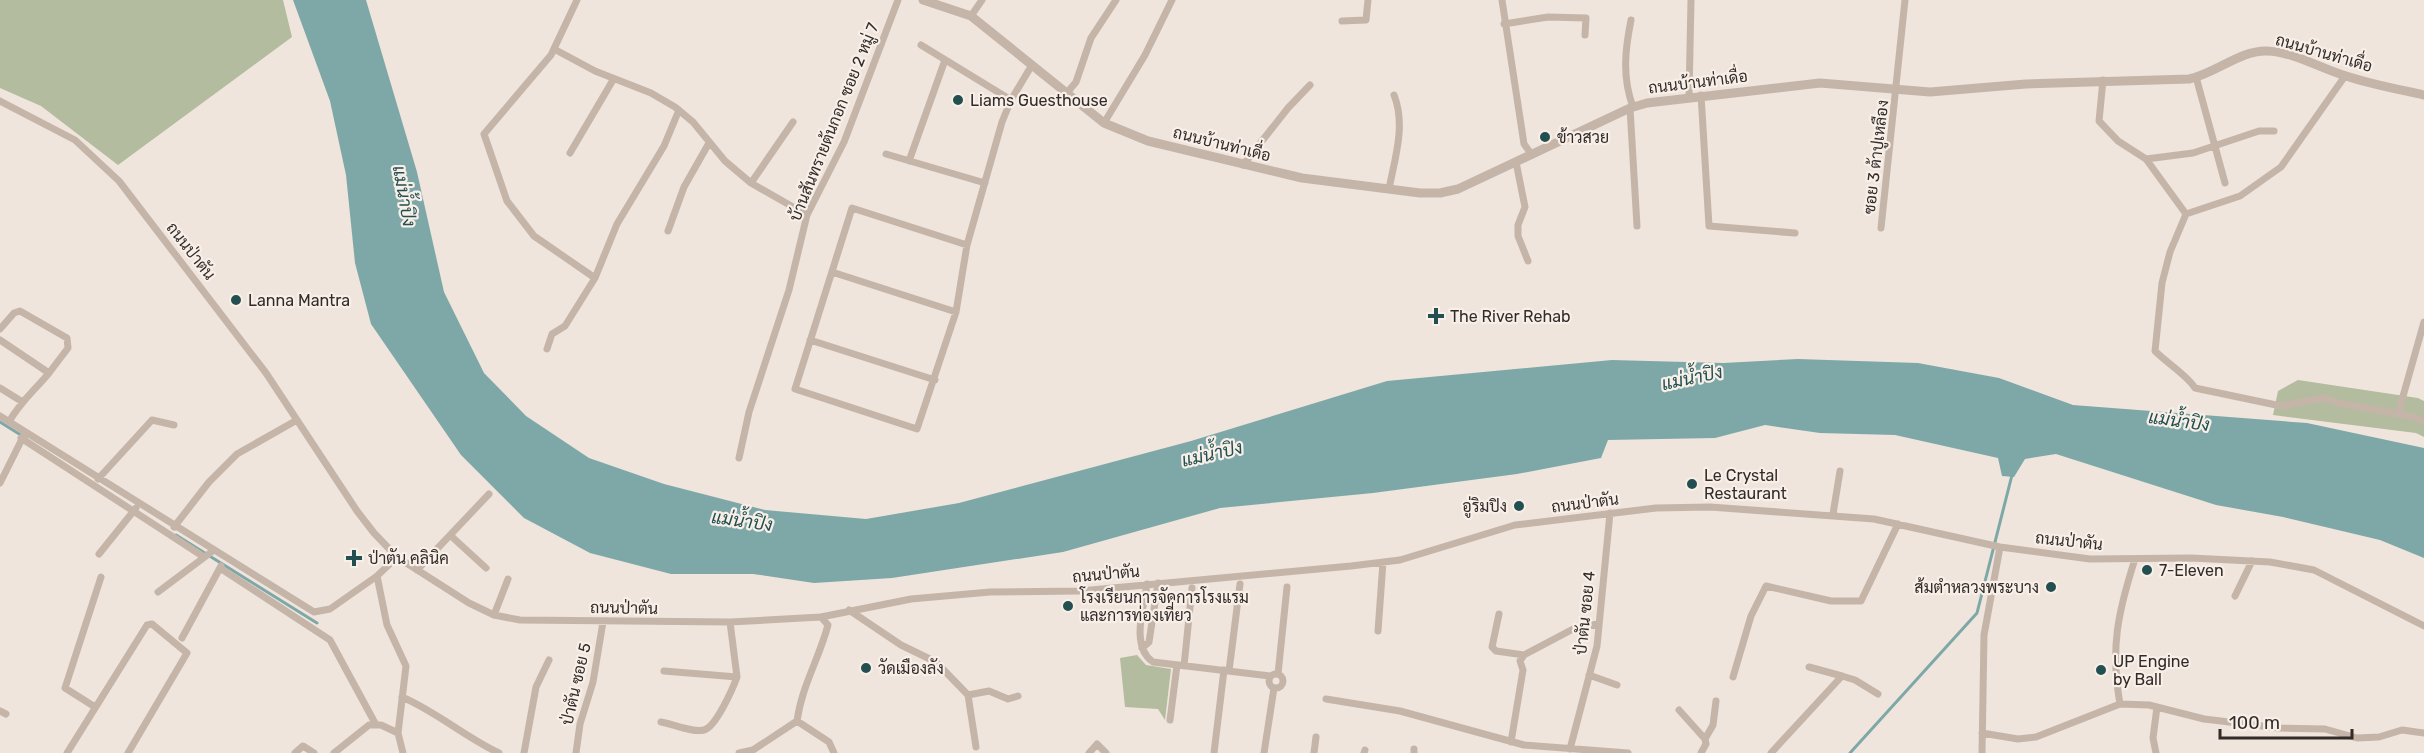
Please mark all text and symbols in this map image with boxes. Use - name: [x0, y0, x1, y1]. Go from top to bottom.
- street label: บ้านสันทรายต้นกอก ซอย 2 หมู่ 7: [784, 20, 884, 225]
- street label: ถนนบ้านท่าเดื่อ: [2273, 25, 2376, 76]
- street label: ถนนบ้านท่าเดื่อ: [1647, 62, 1749, 98]
- place label: Liams Guesthouse: [970, 91, 1108, 110]
- marker: Liams Guesthouse: [951, 93, 965, 107]
- street label: ซอย 3 ต้าปูเหลือง: [1859, 99, 1894, 215]
- street label: ถนนบ้านท่าเดื่อ: [1171, 118, 1274, 165]
- place label: ข้าวสวย: [1557, 127, 1609, 147]
- marker: ข้าวสวย: [1538, 130, 1552, 144]
- water label: แม่น้ำปิง: [388, 163, 425, 228]
- street label: ถนนป่าตัน: [163, 218, 220, 284]
- place label: Lanna Mantra: [248, 291, 350, 310]
- marker: Lanna Mantra: [229, 293, 243, 307]
- marker: The River Rehab: [1427, 307, 1445, 325]
- place label: The River Rehab: [1450, 307, 1571, 326]
- water label: แม่น้ำปิง: [1659, 356, 1724, 395]
- water label: แม่น้ำปิง: [2147, 401, 2212, 436]
- water label: แม่น้ำปิง: [1178, 431, 1245, 472]
- place label: Le Crystal Restaurant: [1704, 466, 1787, 503]
- marker: Le Crystal Restaurant: [1685, 477, 1699, 491]
- street label: ถนนป่าตัน: [1550, 488, 1620, 517]
- place label: อู่ริมปิง: [1462, 496, 1507, 518]
- marker: อู่ริมปิง: [1512, 499, 1526, 513]
- water label: แม่น้ำปิง: [710, 501, 775, 536]
- street label: ถนนป่าตัน: [2034, 527, 2104, 554]
- place label: ป่าตัน คลินิค: [368, 548, 449, 568]
- marker: ป่าตัน คลินิค: [345, 549, 363, 567]
- street label: ถนนป่าตัน: [1071, 561, 1141, 586]
- place label: 7-Eleven: [2159, 561, 2224, 580]
- marker: 7-Eleven: [2140, 563, 2154, 577]
- street label: ป่าตัน ซอย 4: [1570, 570, 1599, 656]
- place label: ส้มตำหลวงพระบาง: [1914, 577, 2039, 597]
- marker: ส้มตำหลวงพระบาง: [2044, 580, 2058, 594]
- place label: โรงเรียนการจัดการโรงแรม และการท่องเที่ยว: [1079, 586, 1249, 625]
- street label: ถนนป่าตัน: [590, 597, 658, 618]
- marker: โรงเรียนการจัดการโรงแรม และการท่องเที่ยว: [1061, 599, 1075, 613]
- street label: ป่าตัน ซอย 5: [556, 641, 595, 727]
- place label: UP Engine by Ball: [2113, 652, 2190, 689]
- place label: วัดเมืองลัง: [878, 658, 944, 678]
- marker: วัดเมืองลัง: [859, 661, 873, 675]
- marker: UP Engine by Ball: [2094, 663, 2108, 677]
- scale bar: [2220, 702, 2352, 740]
- text: 100 m: [2229, 712, 2280, 734]

